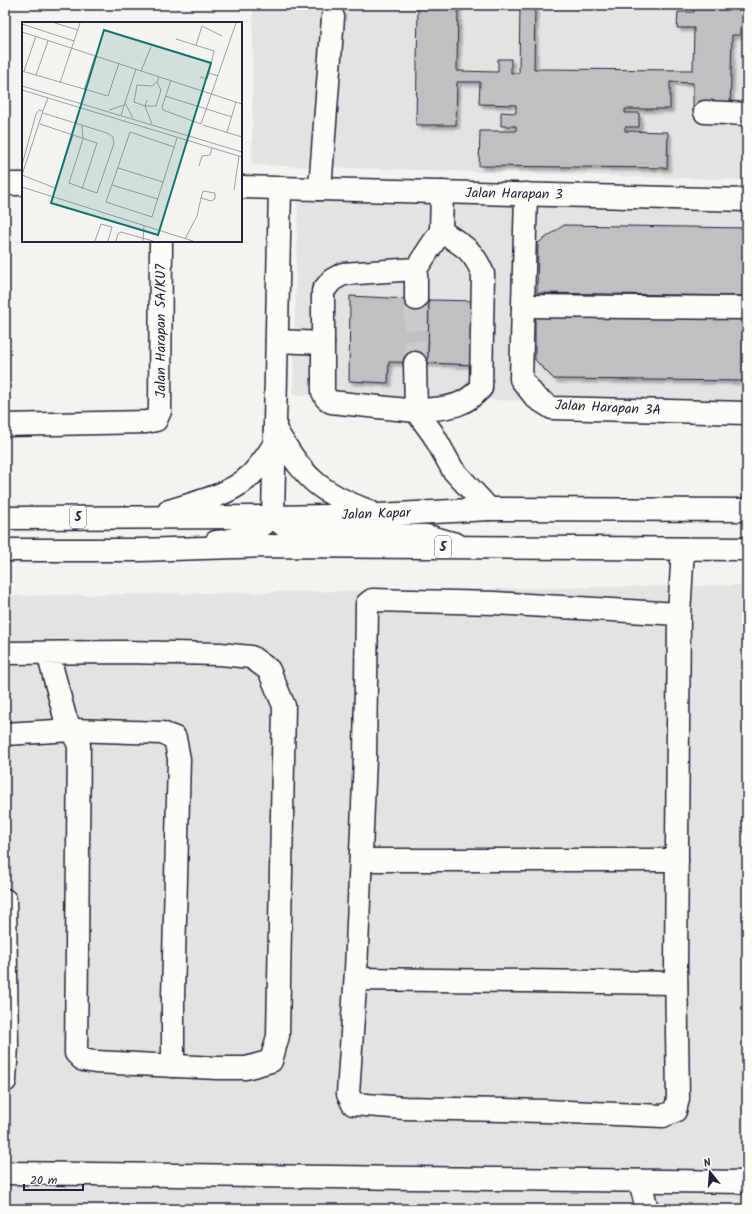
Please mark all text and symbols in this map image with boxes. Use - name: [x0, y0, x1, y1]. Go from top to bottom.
- inset map: [22, 22, 242, 242]
- street label: Jalan Harapan 3: [465, 182, 563, 206]
- street label: Jalan Harapan 5A/KU7: [150, 264, 172, 398]
- street label: Jalan Harapan 3A: [554, 394, 662, 422]
- street label: Jalan Kapar: [341, 502, 412, 526]
- road number: 5: [70, 506, 86, 528]
- road number: 5: [435, 536, 451, 558]
- north arrow: [690, 1152, 730, 1192]
- text: N: [701, 1154, 713, 1173]
- scale bar: [24, 1166, 83, 1192]
- text: 20 m: [30, 1171, 58, 1190]

